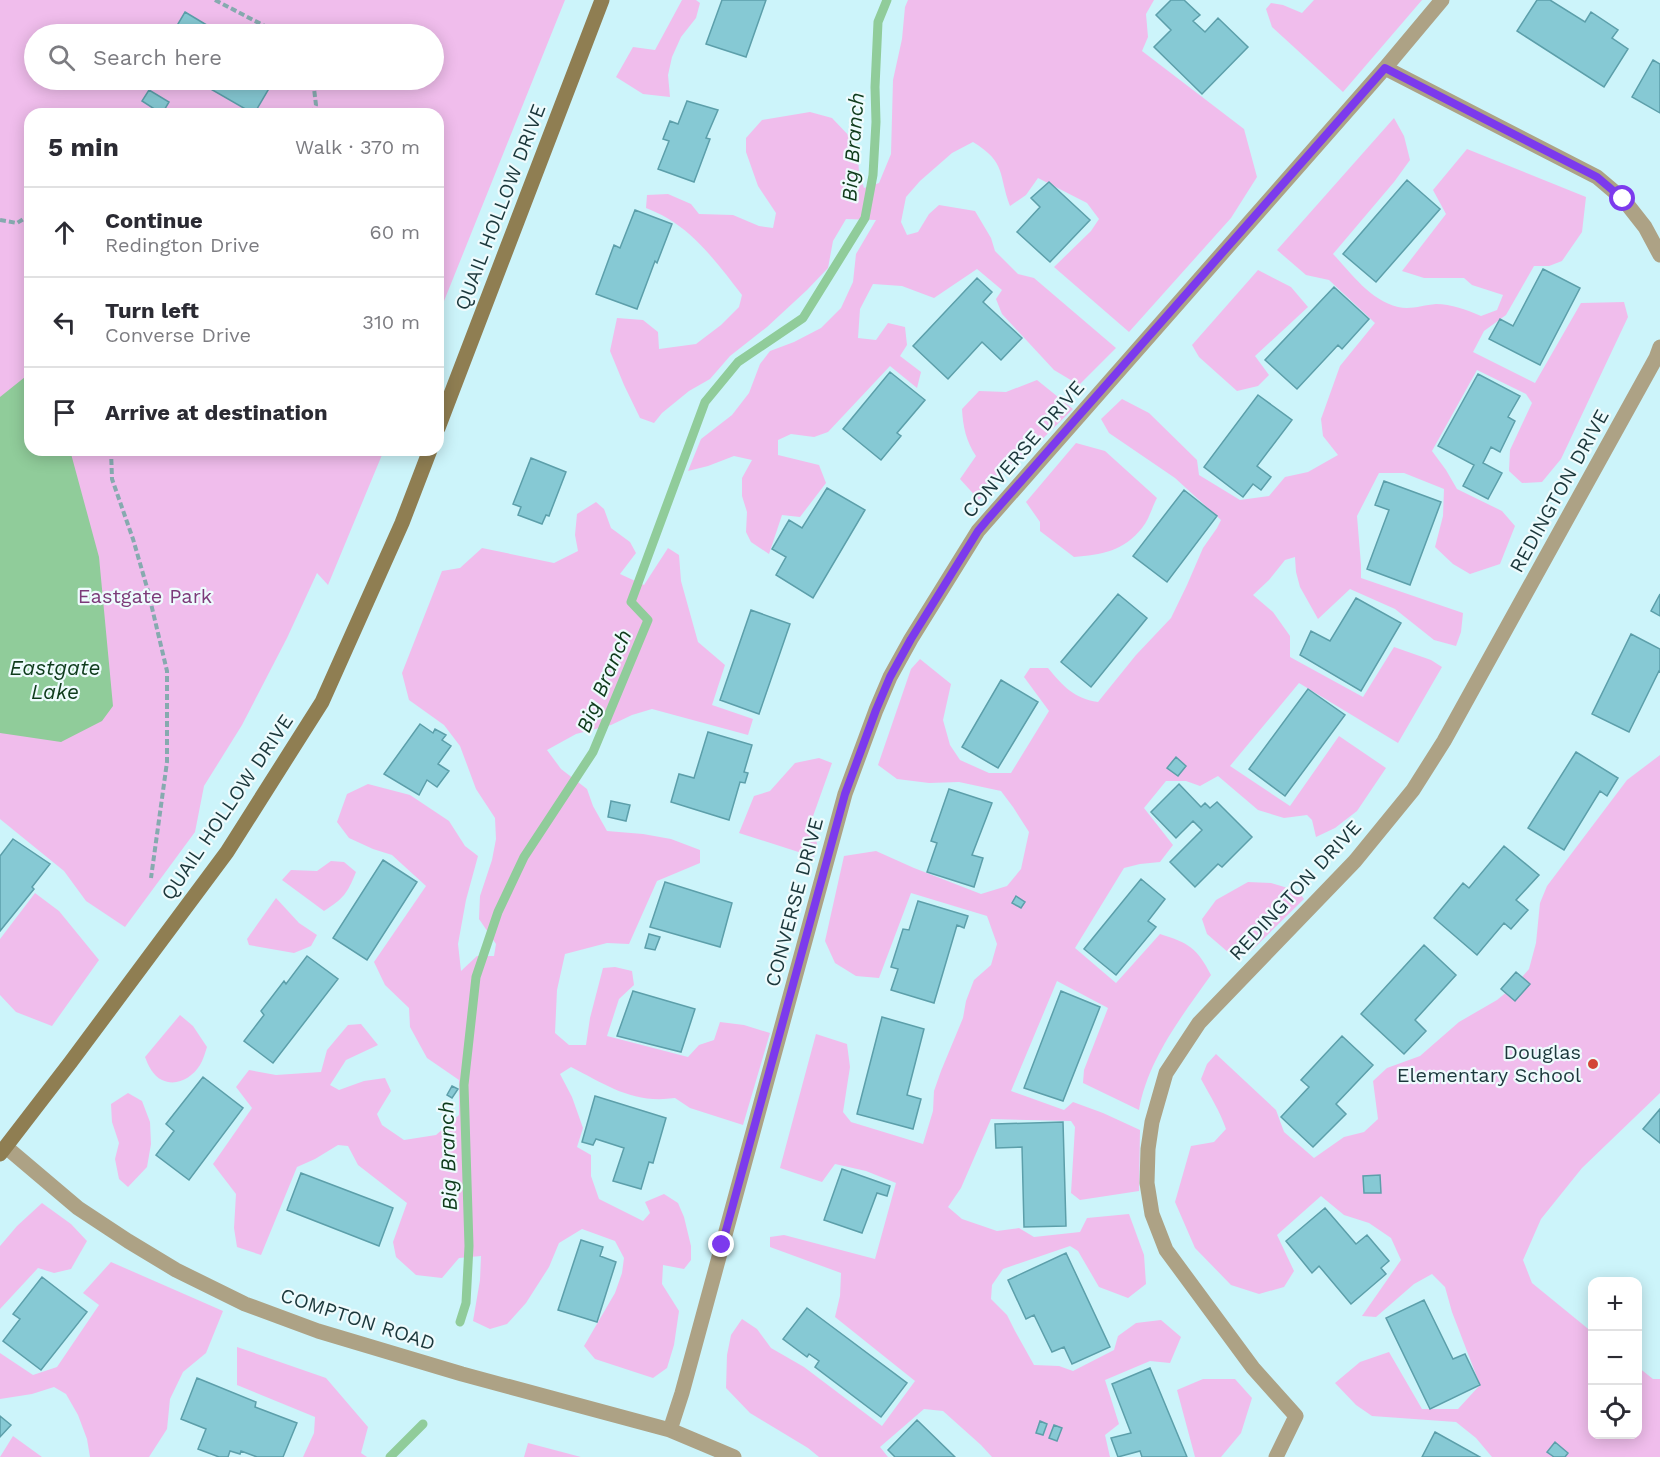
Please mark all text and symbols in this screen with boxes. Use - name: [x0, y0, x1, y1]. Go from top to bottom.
- search box: [24, 24, 444, 90]
- icon: search: [45, 41, 78, 74]
- text: Search here: [93, 45, 222, 70]
- water label: Big Branch: [836, 91, 869, 202]
- street label: QUAIL HOLLOW DRIVE: [450, 101, 550, 313]
- text: 5 min: [48, 132, 119, 162]
- text: Walk · 370 m: [295, 135, 420, 159]
- route start: [1609, 185, 1635, 211]
- text: Continue: [105, 208, 203, 233]
- icon: ahead: [48, 216, 81, 249]
- text: 60 m: [370, 220, 420, 244]
- text: Redington Drive: [105, 233, 260, 257]
- text: Turn left: [105, 298, 199, 323]
- icon: left: [48, 306, 81, 339]
- text: 310 m: [362, 310, 420, 334]
- text: Converse Drive: [105, 323, 251, 347]
- street label: CONVERSE DRIVE: [957, 375, 1089, 523]
- icon: arrive: [48, 396, 81, 429]
- text: Arrive at destination: [105, 400, 328, 425]
- street label: REDINGTON DRIVE: [1504, 405, 1614, 577]
- park label: Eastgate Park: [78, 584, 212, 608]
- water label: Big Branch: [571, 625, 636, 736]
- water label: Eastgate Lake: [9, 655, 101, 704]
- street label: QUAIL HOLLOW DRIVE: [156, 710, 298, 904]
- street label: CONVERSE DRIVE: [760, 815, 828, 989]
- street label: REDINGTON DRIVE: [1224, 815, 1366, 965]
- place label: Douglas Elementary School: [1397, 1040, 1581, 1087]
- marker: Douglas Elementary School: [1586, 1057, 1600, 1071]
- water label: Big Branch: [433, 1101, 462, 1211]
- route end: [708, 1231, 734, 1257]
- map controls: [1588, 1277, 1642, 1439]
- button: +: [1588, 1277, 1642, 1331]
- street label: COMPTON ROAD: [278, 1283, 438, 1355]
- button: −: [1588, 1331, 1642, 1385]
- button: locate: [1588, 1385, 1642, 1439]

